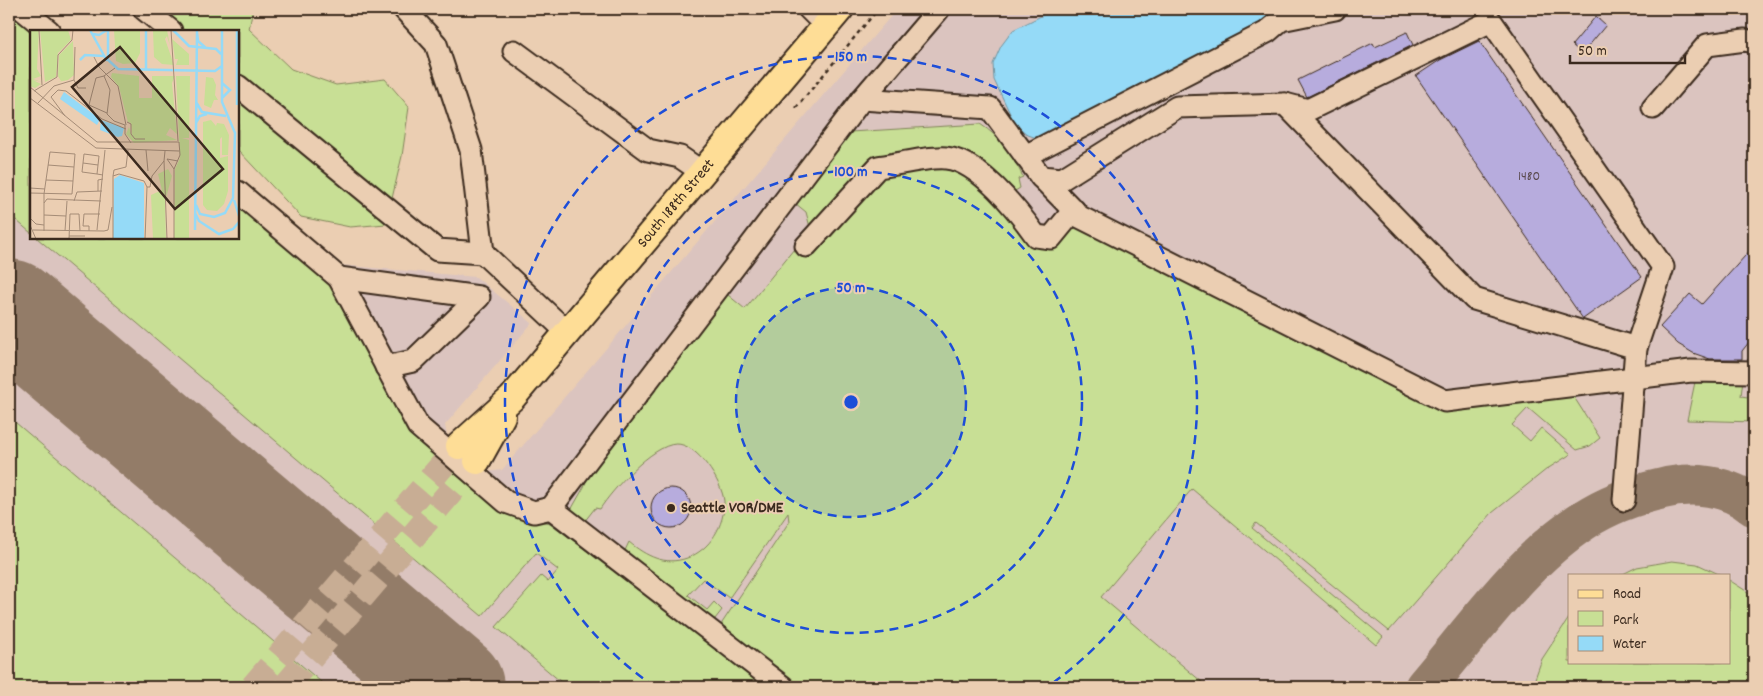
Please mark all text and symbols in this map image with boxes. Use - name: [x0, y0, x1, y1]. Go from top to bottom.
- inset map: [30, 30, 239, 239]
- scale bar: [1570, 32, 1686, 64]
- text: 50 m: [1578, 41, 1607, 63]
- text: 150 m: [835, 47, 867, 69]
- street label: South 188th Street: [632, 154, 720, 253]
- text: 100 m: [834, 162, 868, 184]
- house number: 1480: [1518, 167, 1540, 187]
- text: 50 m: [837, 278, 865, 300]
- centre of rings: [842, 393, 860, 411]
- place label: Seattle VOR/DME: [681, 497, 784, 520]
- marker: Seattle VOR/DME: [665, 502, 677, 514]
- legend: [1568, 574, 1730, 664]
- text: Road: [1613, 584, 1641, 606]
- text: Park: [1613, 610, 1639, 632]
- text: Water: [1613, 634, 1647, 656]

